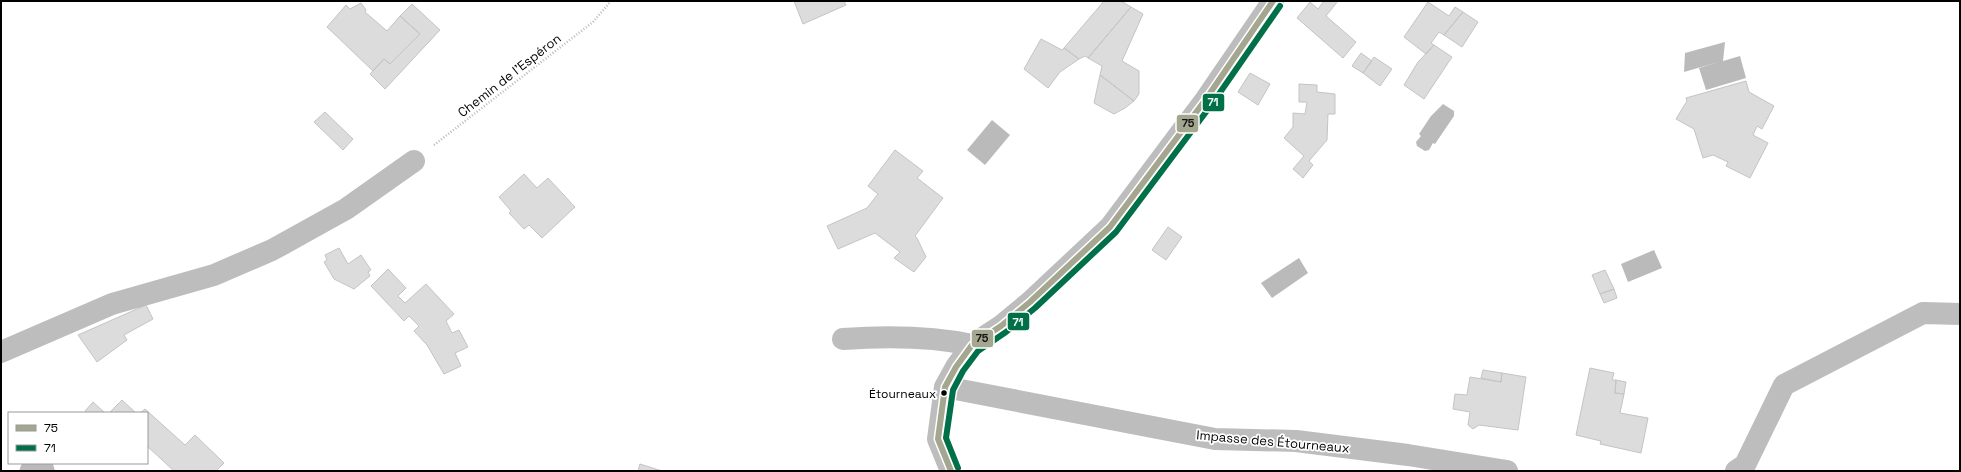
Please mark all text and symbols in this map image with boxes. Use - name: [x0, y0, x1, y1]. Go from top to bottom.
- street label: Chemin de l'Espéron: [454, 30, 564, 121]
- line badge: 71: [1202, 93, 1225, 112]
- text: 71: [1208, 95, 1218, 109]
- line badge: 75: [1176, 114, 1199, 133]
- text: 75: [1182, 116, 1195, 130]
- line badge: 71: [1007, 312, 1030, 331]
- text: 71: [1013, 315, 1023, 329]
- line badge: 75: [971, 329, 994, 348]
- text: 75: [976, 331, 989, 345]
- place label: Étourneaux: [869, 386, 936, 402]
- marker: Étourneaux: [939, 388, 949, 398]
- legend: [8, 412, 148, 464]
- text: 75: [44, 420, 58, 436]
- street label: Impasse des Étourneaux: [1196, 426, 1351, 457]
- text: 71: [44, 440, 56, 456]

